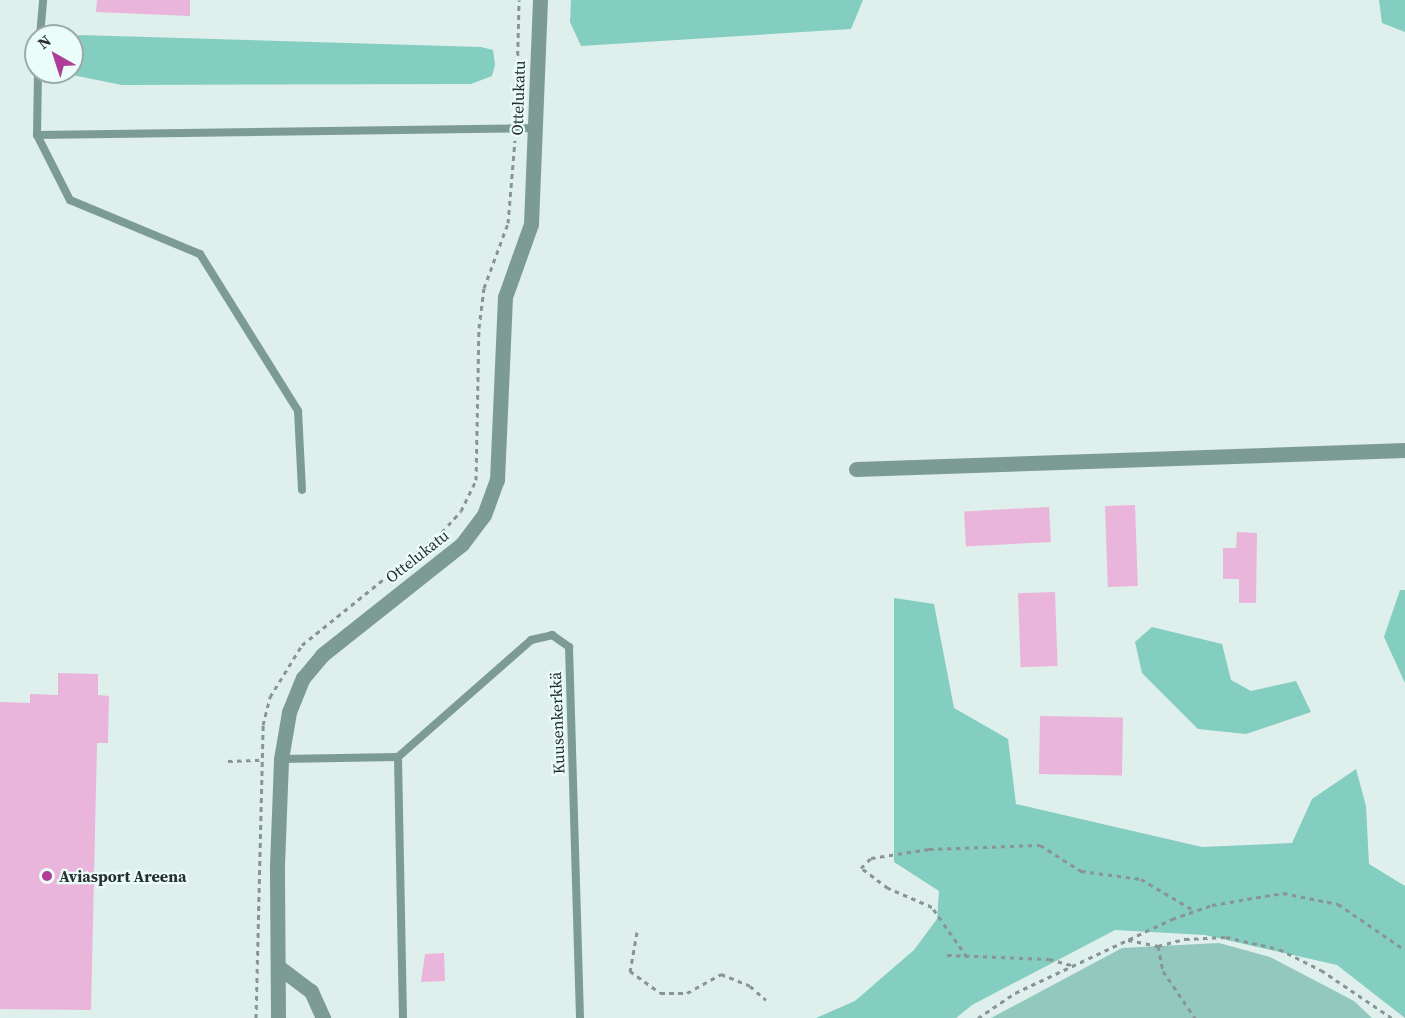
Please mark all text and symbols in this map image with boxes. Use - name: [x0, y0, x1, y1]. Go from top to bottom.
- north arrow: [24, 24, 84, 84]
- text: N: [32, 29, 55, 54]
- street label: Ottelukatu: [507, 60, 529, 136]
- street label: Ottelukatu: [381, 525, 453, 587]
- street label: Kuusenkerkkä: [546, 671, 568, 775]
- place label: Aviasport Areena: [59, 866, 186, 886]
- marker: Aviasport Areena: [40, 869, 54, 883]

